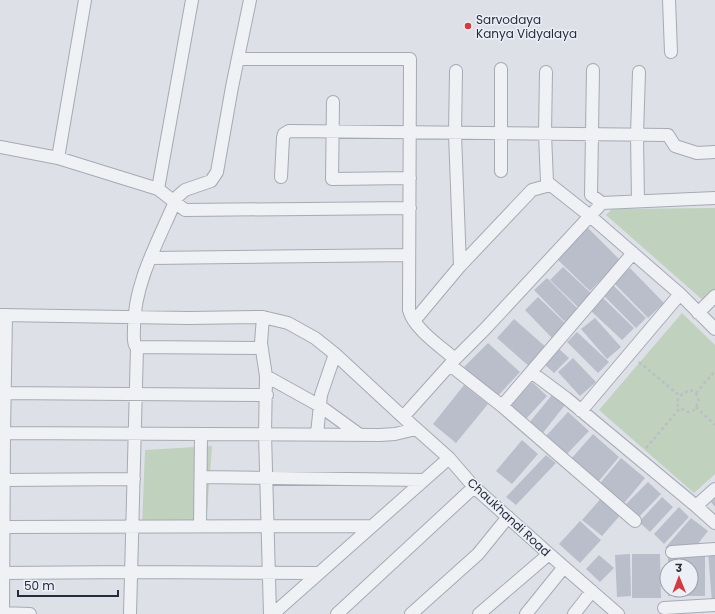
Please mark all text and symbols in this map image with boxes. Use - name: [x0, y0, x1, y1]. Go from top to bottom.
- place label: Sarvodaya Kanya Vidyalaya: [476, 11, 577, 42]
- marker: Sarvodaya Kanya Vidyalaya: [463, 21, 473, 31]
- street label: Chaukhandi Road: [464, 474, 554, 560]
- north arrow: [659, 558, 699, 598]
- text: उ: [675, 560, 683, 576]
- scale bar: [18, 572, 118, 598]
- text: 50 m: [24, 577, 55, 594]

